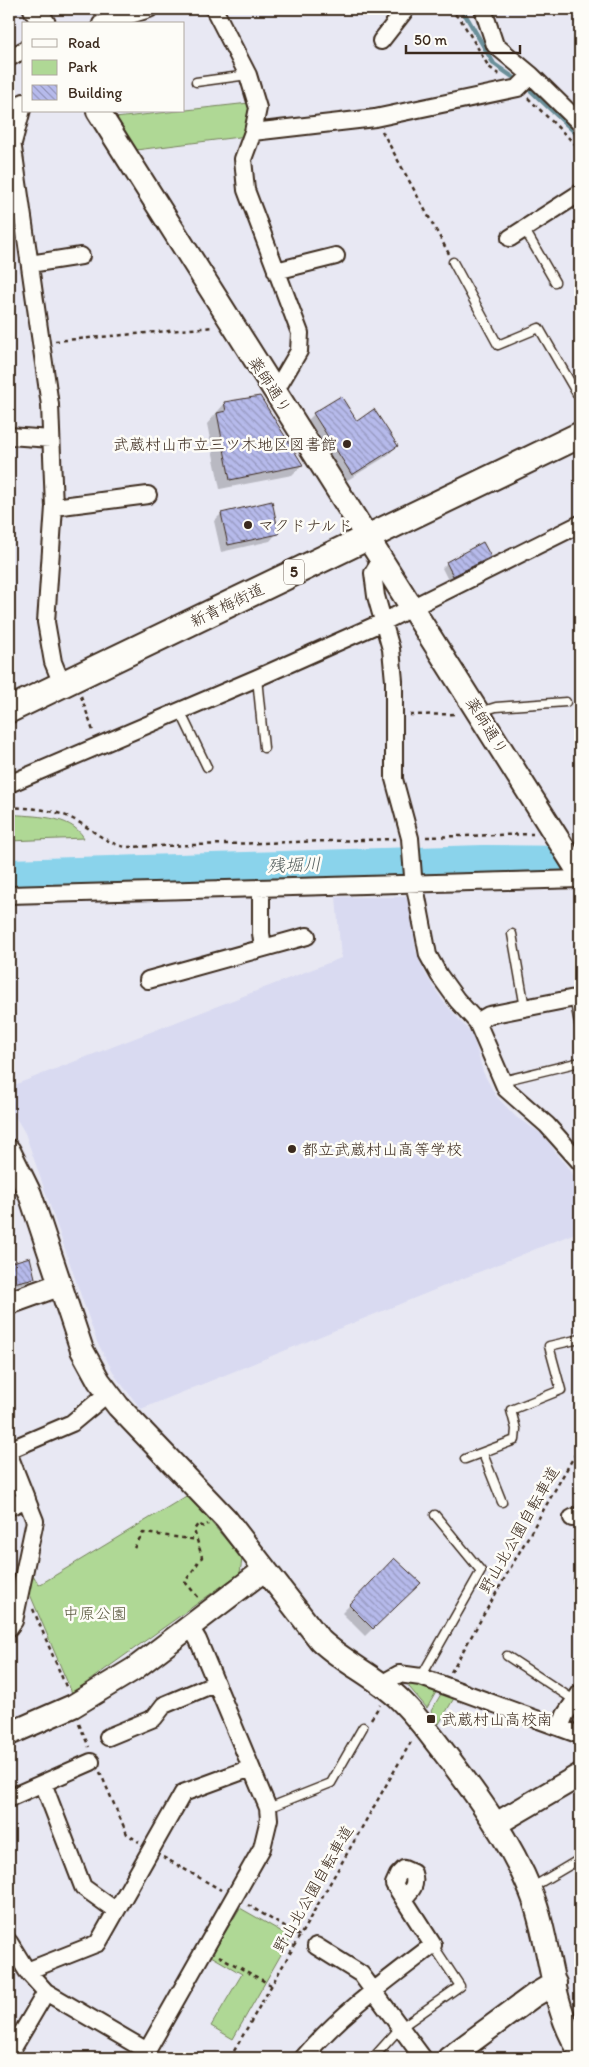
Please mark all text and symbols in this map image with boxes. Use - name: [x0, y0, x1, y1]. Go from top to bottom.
- legend: [22, 22, 185, 112]
- scale bar: [406, 22, 520, 54]
- text: 50 m: [414, 31, 447, 49]
- text: Road: [68, 34, 101, 52]
- text: Park: [68, 58, 98, 76]
- text: Building: [68, 84, 122, 102]
- street label: 薬師通り: [245, 353, 295, 417]
- place label: 武蔵村山市立三ツ木地区図書館: [113, 435, 337, 454]
- marker: 武蔵村山市立三ツ木地区図書館: [341, 438, 353, 450]
- place label: マクドナルド: [258, 516, 353, 535]
- marker: マクドナルド: [242, 519, 254, 531]
- road number: 5: [284, 560, 304, 584]
- street label: 新青梅街道: [187, 579, 267, 631]
- street label: 薬師通り: [462, 694, 512, 758]
- water label: 残堀川: [267, 853, 321, 877]
- place label: 都立武蔵村山高等学校: [302, 1140, 462, 1159]
- marker: 都立武蔵村山高等学校: [286, 1143, 298, 1155]
- street label: 野山北公園自転車道: [475, 1463, 563, 1597]
- park label: 中原公園: [63, 1604, 127, 1623]
- place label: 武蔵村山高校南: [441, 1710, 553, 1729]
- marker: 武蔵村山高校南: [425, 1713, 437, 1725]
- street label: 野山北公園自転車道: [269, 1822, 357, 1956]

